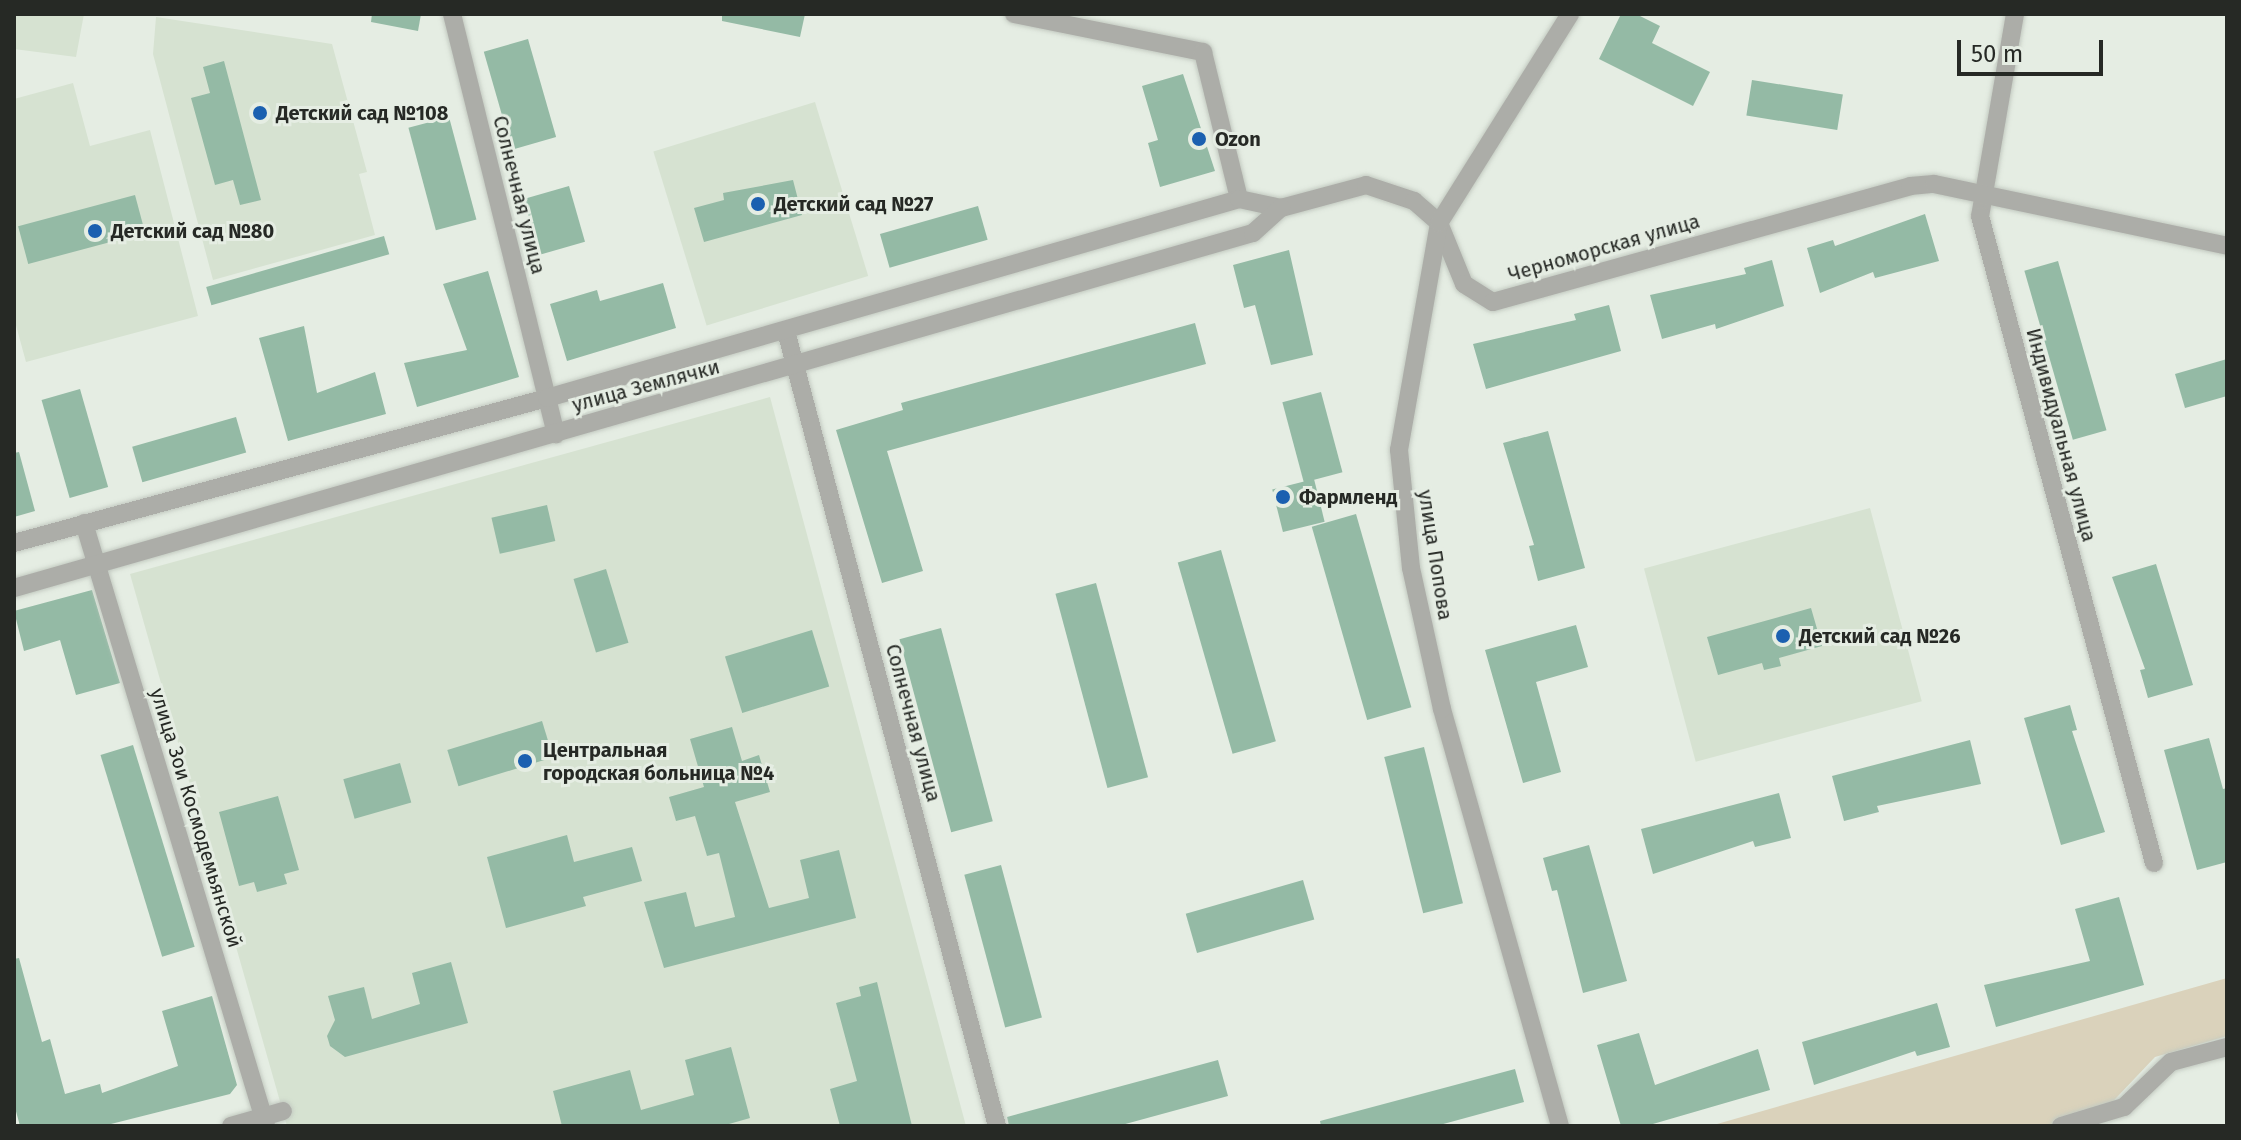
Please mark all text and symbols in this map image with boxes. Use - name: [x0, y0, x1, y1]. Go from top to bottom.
- scale bar: [1961, 24, 2107, 74]
- text: 50 m: [1971, 40, 2023, 68]
- place label: Детский сад №108: [276, 101, 448, 125]
- marker: Детский сад №108: [251, 104, 269, 122]
- street label: Солнечная улица: [488, 113, 550, 277]
- place label: Ozon: [1215, 127, 1261, 151]
- marker: Ozon: [1190, 130, 1208, 148]
- place label: Детский сад №27: [774, 192, 933, 216]
- marker: Детский сад №27: [749, 195, 767, 213]
- street label: Черноморская улица: [1505, 209, 1703, 287]
- place label: Детский сад №80: [111, 219, 274, 243]
- marker: Детский сад №80: [86, 222, 104, 240]
- street label: Индивидуальная улица: [2021, 326, 2101, 544]
- street label: улица Землячки: [570, 355, 722, 417]
- place label: Фармленд: [1299, 485, 1397, 509]
- marker: Фармленд: [1274, 488, 1292, 506]
- street label: улица Попова: [1413, 488, 1457, 622]
- place label: Детский сад №26: [1799, 624, 1960, 648]
- marker: Детский сад №26: [1774, 627, 1792, 645]
- street label: Солнечная улица: [880, 641, 946, 805]
- street label: улица Зои Космодемьянской: [145, 685, 247, 951]
- place label: Центральная городская больница №4: [543, 738, 774, 785]
- marker: Центральная городская больница №4: [514, 750, 536, 772]

